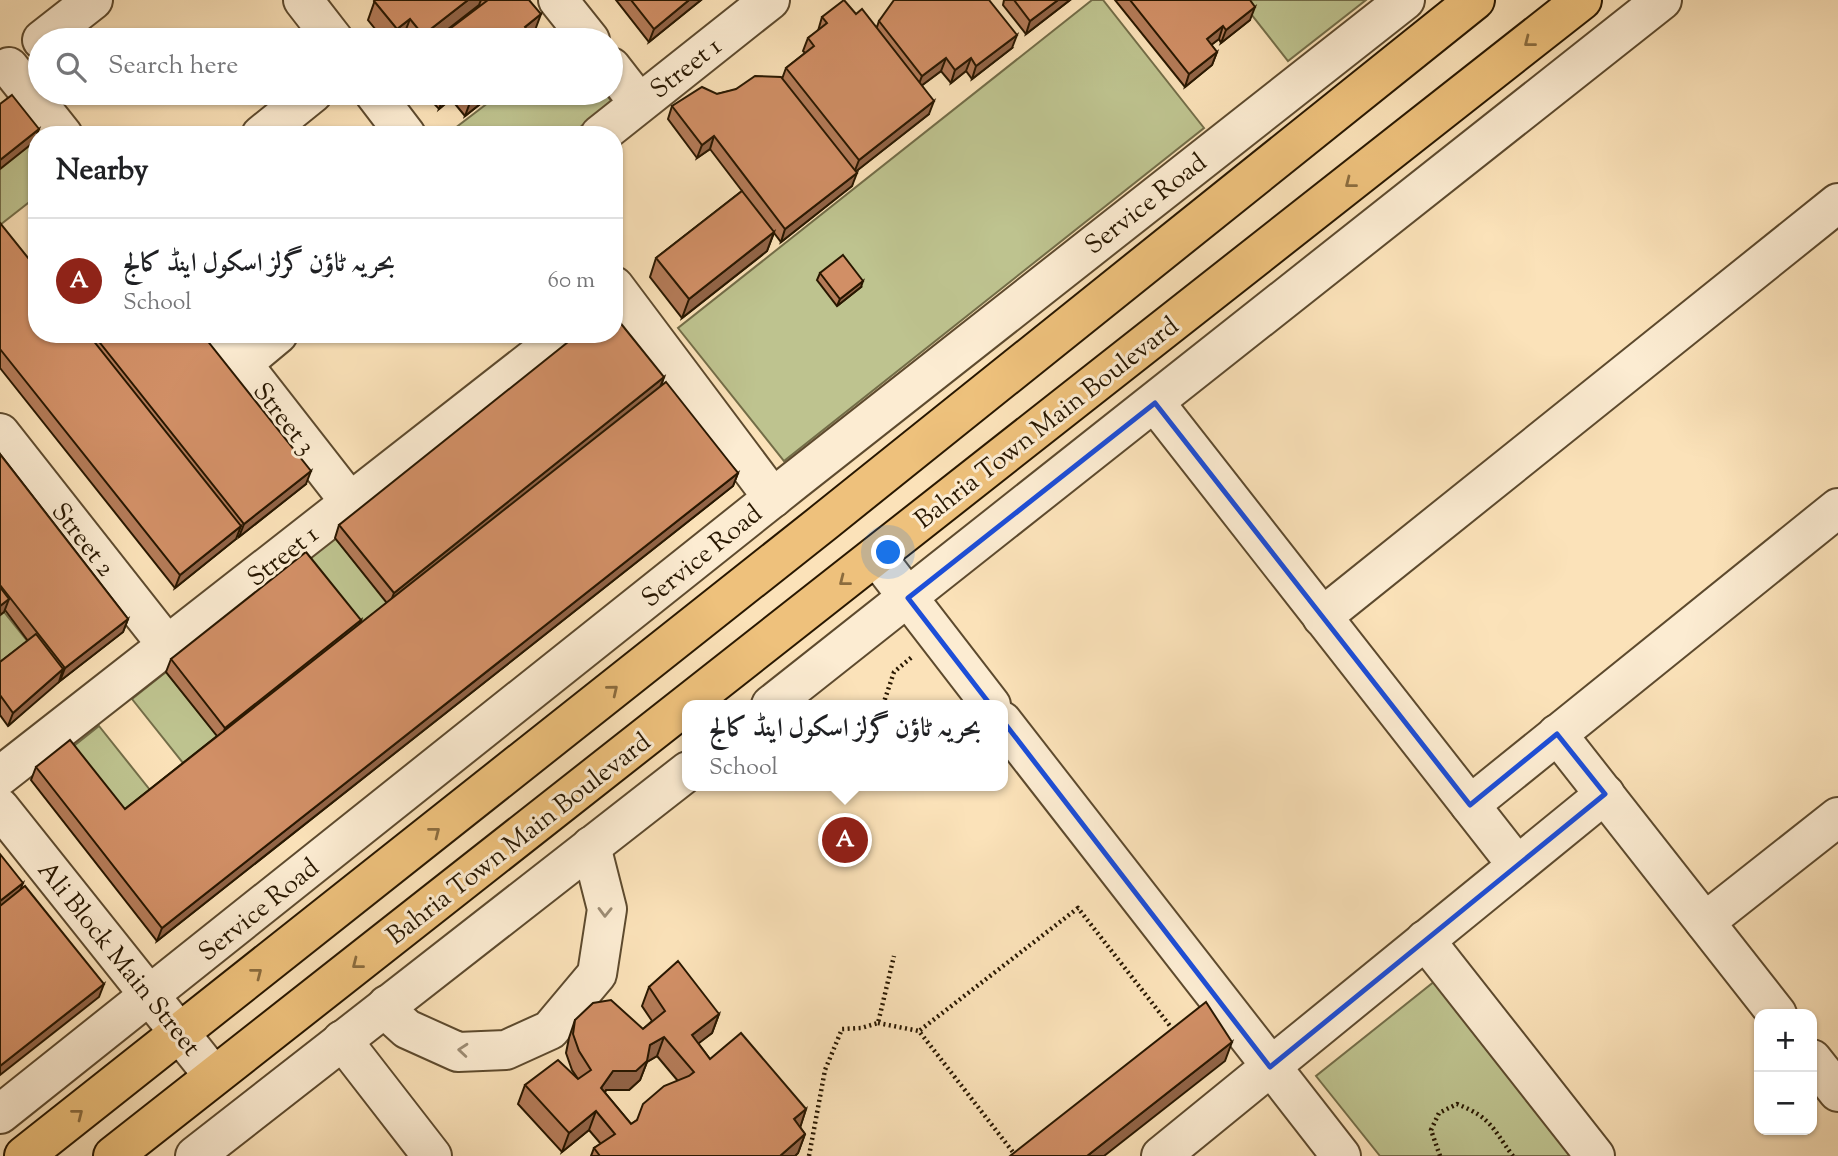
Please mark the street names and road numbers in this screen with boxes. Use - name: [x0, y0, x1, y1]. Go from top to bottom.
- street label: Street 1: [643, 29, 730, 109]
- street label: Service Road: [1078, 145, 1216, 265]
- street label: Bahria Town Main Boulevard: [908, 309, 1188, 539]
- street label: Street 3: [243, 375, 323, 464]
- street label: Street 2: [41, 496, 123, 585]
- street label: Service Road: [634, 496, 771, 617]
- street label: Street 1: [240, 517, 327, 597]
- street label: Bahria Town Main Boulevard: [380, 725, 660, 955]
- street label: Service Road: [191, 850, 328, 971]
- street label: Ali Block Main Street: [28, 854, 208, 1065]

